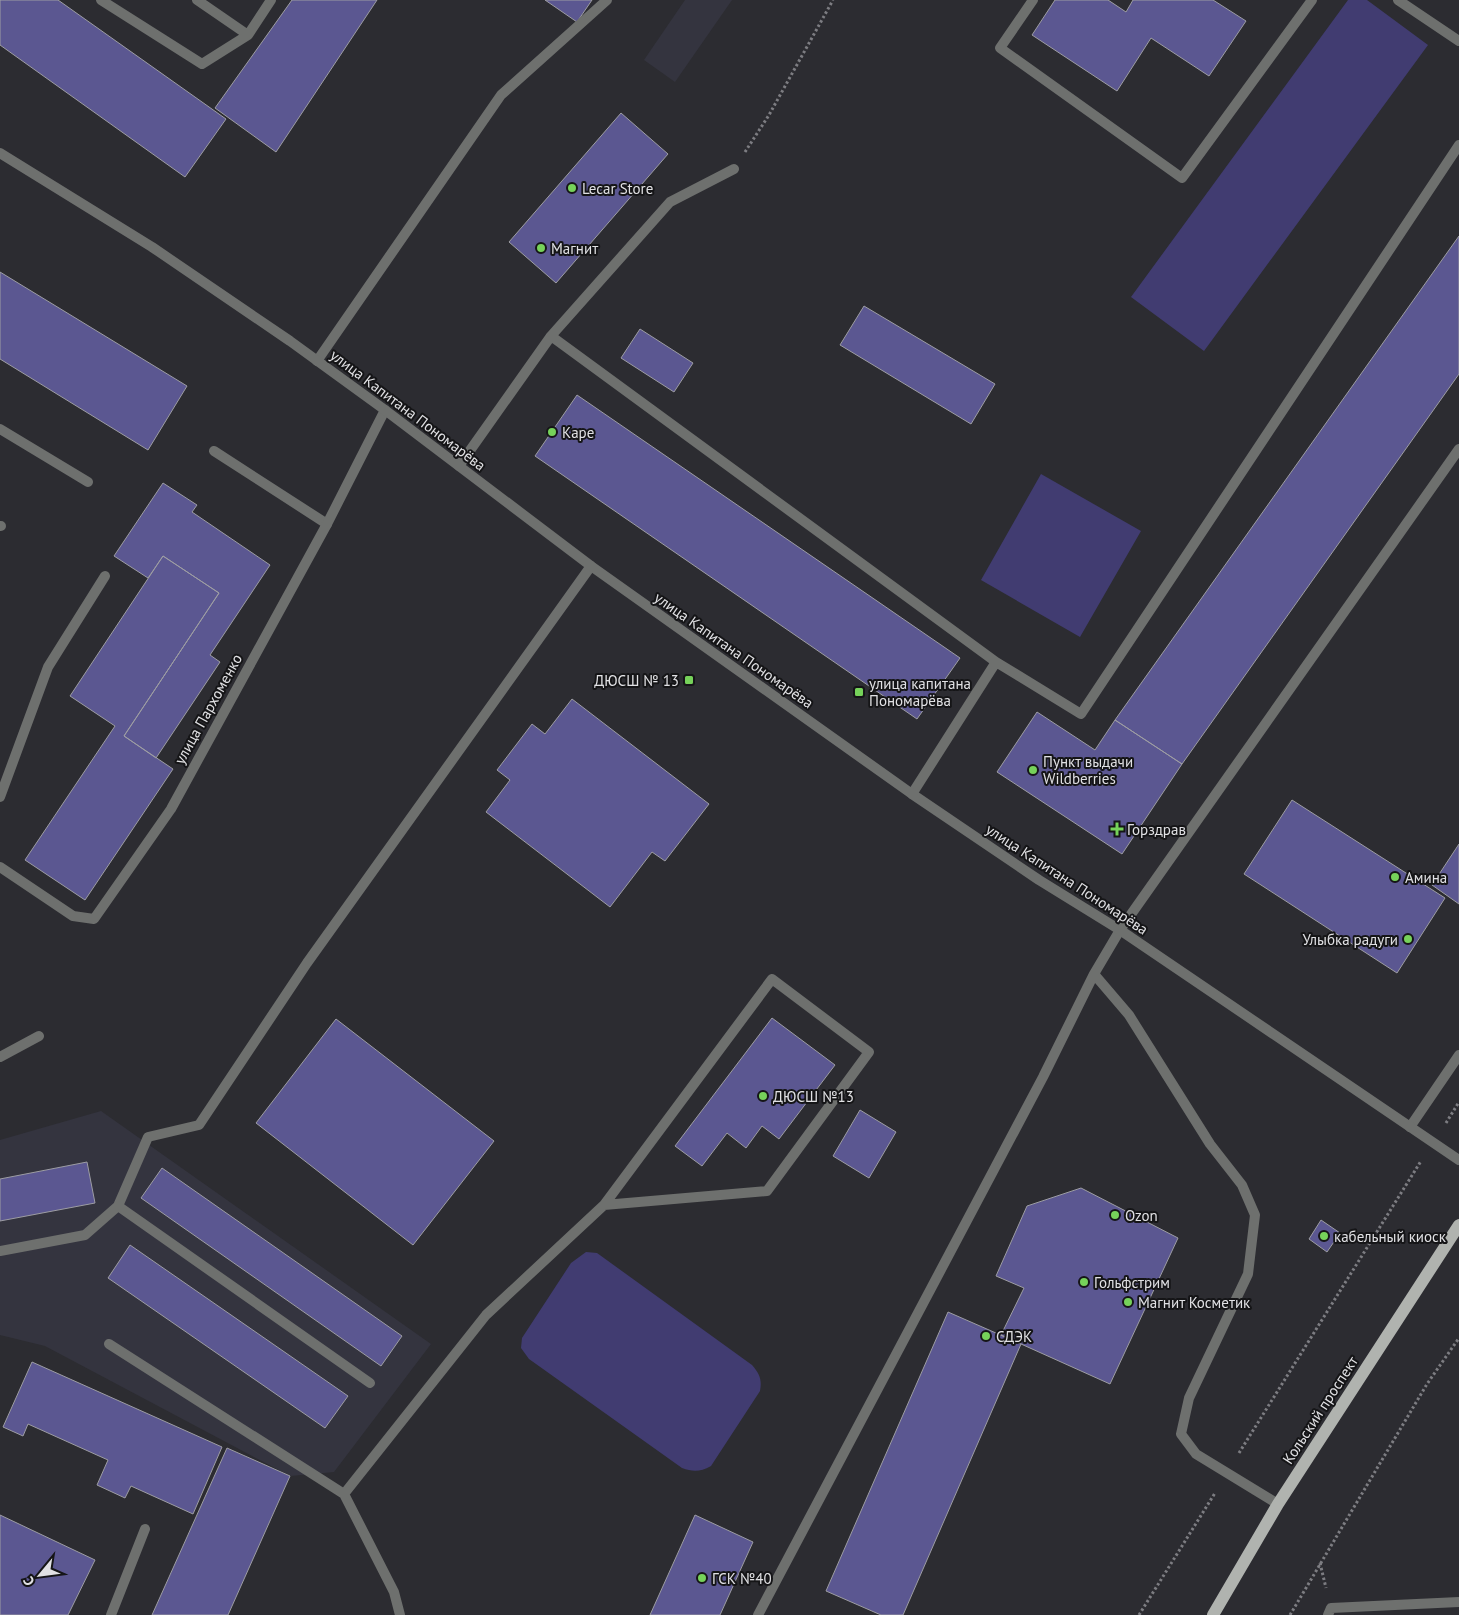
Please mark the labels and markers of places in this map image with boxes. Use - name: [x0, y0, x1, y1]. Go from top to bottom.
- place label: Lecar Store: [582, 179, 653, 198]
- marker: Lecar Store: [566, 182, 578, 194]
- place label: Магнит: [551, 239, 598, 258]
- marker: Магнит: [535, 242, 547, 254]
- place label: Каре: [562, 423, 594, 442]
- marker: Каре: [546, 426, 558, 438]
- place label: ДЮСШ № 13: [594, 671, 679, 690]
- marker: ДЮСШ № 13: [683, 674, 695, 686]
- place label: улица капитана Пономарёва: [869, 674, 971, 710]
- marker: улица капитана Пономарёва: [853, 686, 865, 698]
- place label: Пункт выдачи Wildberries: [1043, 752, 1133, 788]
- marker: Пункт выдачи Wildberries: [1027, 764, 1039, 776]
- place label: Горздрав: [1127, 820, 1186, 839]
- marker: Горздрав: [1111, 823, 1123, 835]
- place label: Амина: [1405, 868, 1447, 887]
- marker: Амина: [1389, 871, 1401, 883]
- place label: Улыбка радуги: [1303, 930, 1398, 949]
- marker: Улыбка радуги: [1402, 933, 1414, 945]
- place label: ДЮСШ №13: [773, 1087, 854, 1106]
- marker: ДЮСШ №13: [757, 1090, 769, 1102]
- place label: Ozon: [1125, 1206, 1158, 1225]
- marker: Ozon: [1109, 1209, 1121, 1221]
- place label: кабельный киоск: [1334, 1227, 1447, 1246]
- marker: кабельный киоск: [1318, 1230, 1330, 1242]
- place label: Гольфстрим: [1094, 1273, 1170, 1292]
- marker: Гольфстрим: [1078, 1276, 1090, 1288]
- place label: Магнит Косметик: [1138, 1293, 1251, 1312]
- marker: Магнит Косметик: [1122, 1296, 1134, 1308]
- place label: СДЭК: [996, 1327, 1032, 1346]
- marker: СДЭК: [980, 1330, 992, 1342]
- place label: ГСК №40: [712, 1569, 772, 1588]
- marker: ГСК №40: [696, 1572, 708, 1584]

